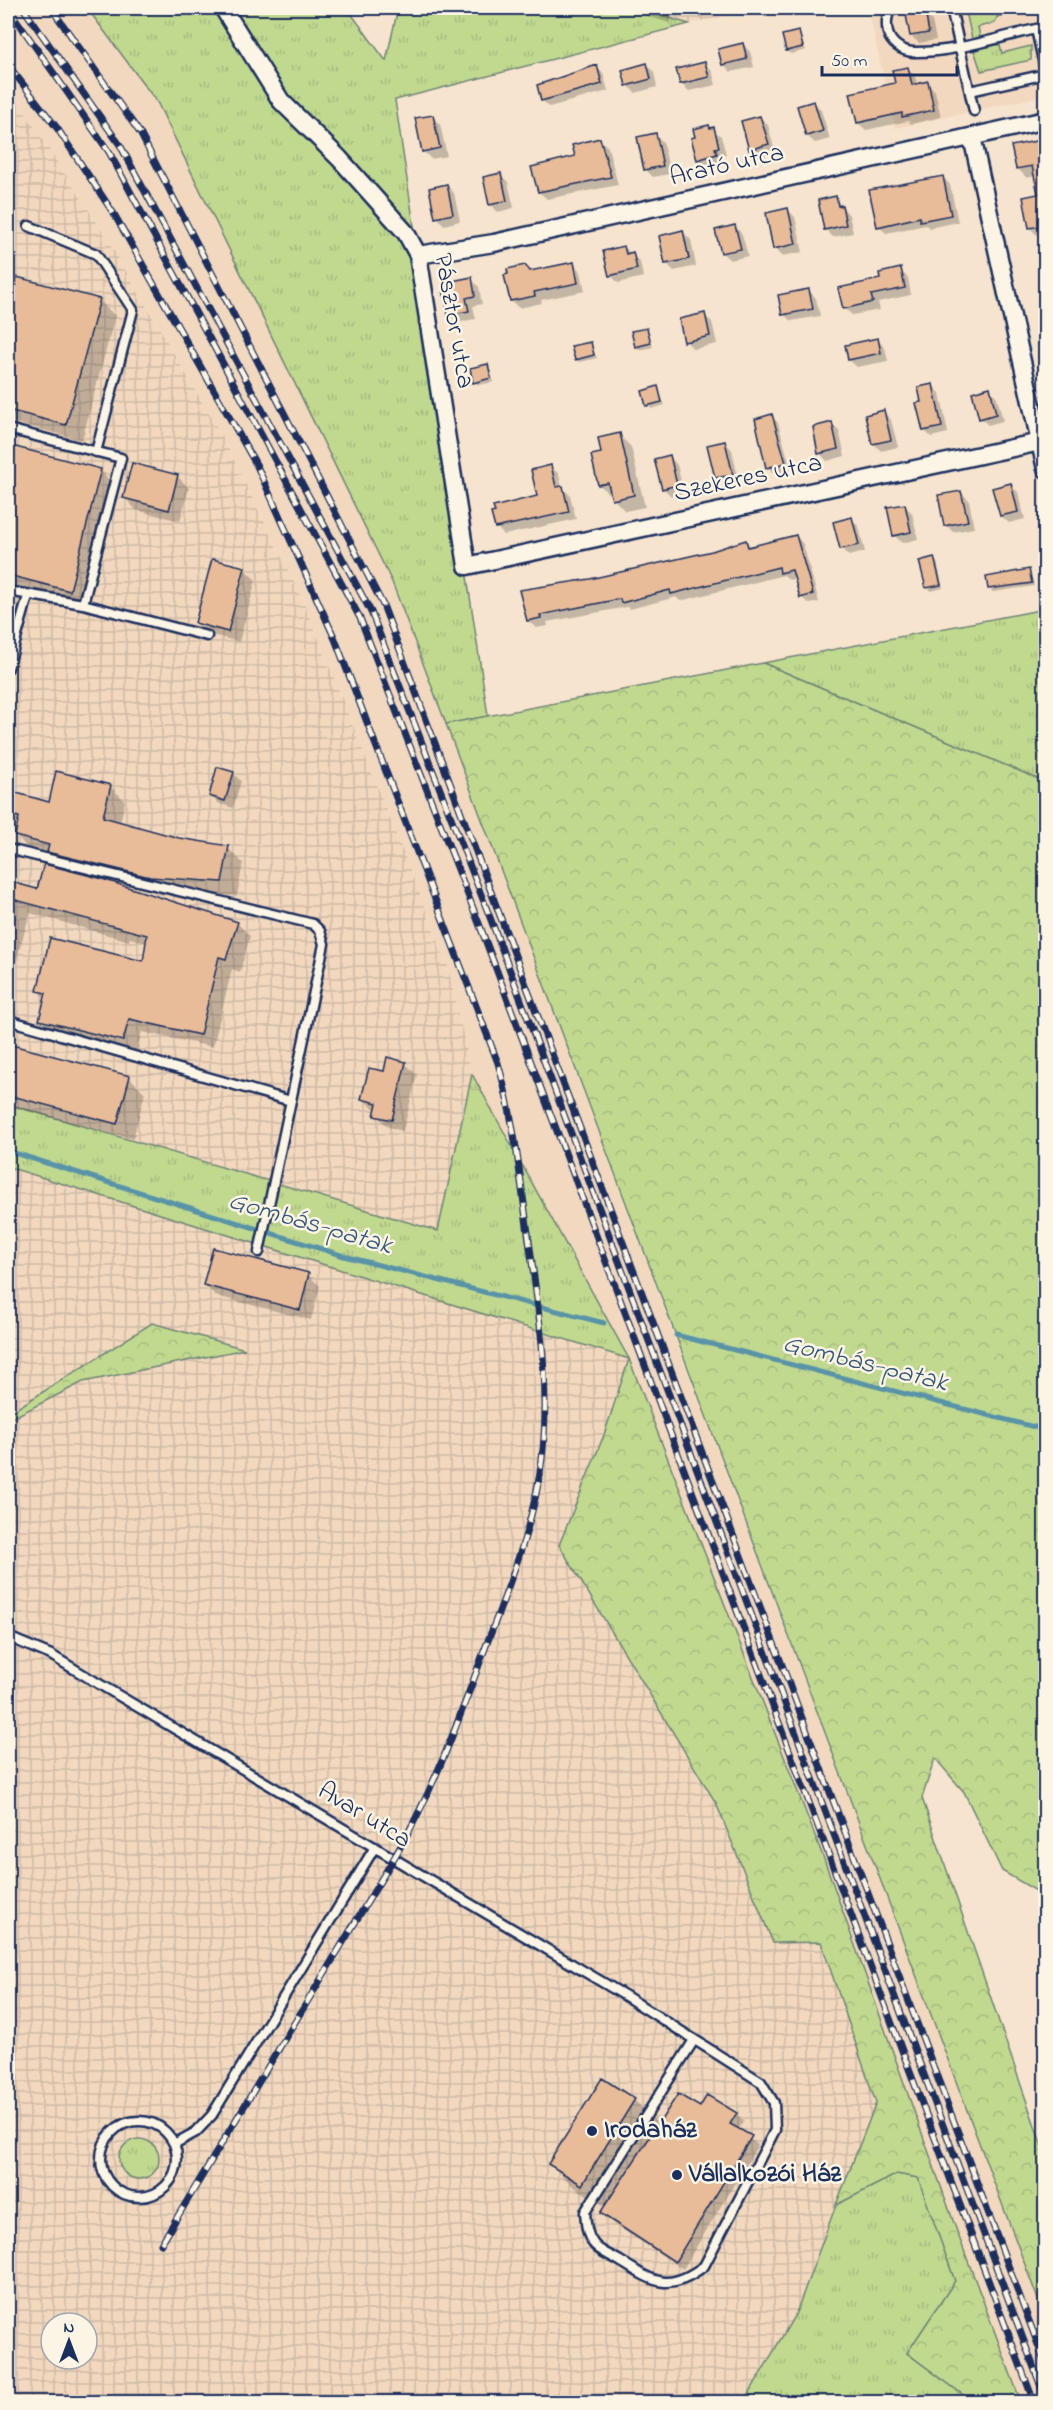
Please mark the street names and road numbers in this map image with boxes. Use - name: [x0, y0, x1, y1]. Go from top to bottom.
- street label: Arató utca: [666, 134, 788, 198]
- street label: Pásztor utca: [422, 250, 484, 392]
- street label: Szekeres utca: [670, 445, 826, 513]
- street label: Avar utca: [310, 1773, 418, 1859]

